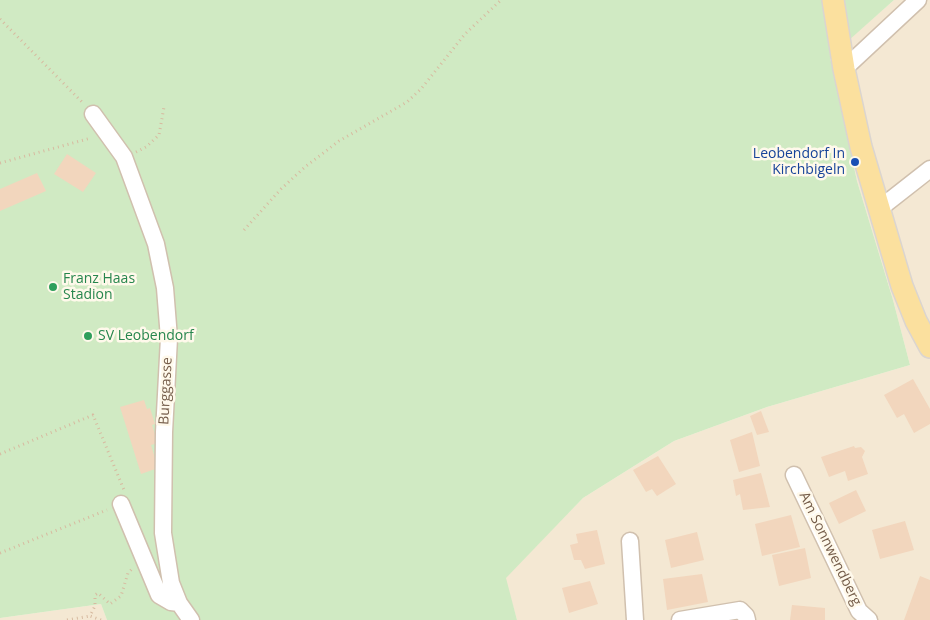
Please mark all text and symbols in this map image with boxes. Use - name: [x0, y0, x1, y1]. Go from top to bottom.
- place label: Leobendorf In Kirchbigeln: [753, 146, 845, 178]
- marker: Leobendorf In Kirchbigeln: [849, 156, 861, 168]
- place label: Franz Haas Stadion: [63, 271, 135, 304]
- marker: Franz Haas Stadion: [47, 281, 59, 293]
- place label: SV Leobendorf: [98, 328, 194, 344]
- marker: SV Leobendorf: [82, 330, 94, 342]
- street label: Burggasse: [156, 357, 176, 425]
- street label: Am Sonnwendberg: [795, 489, 865, 609]

